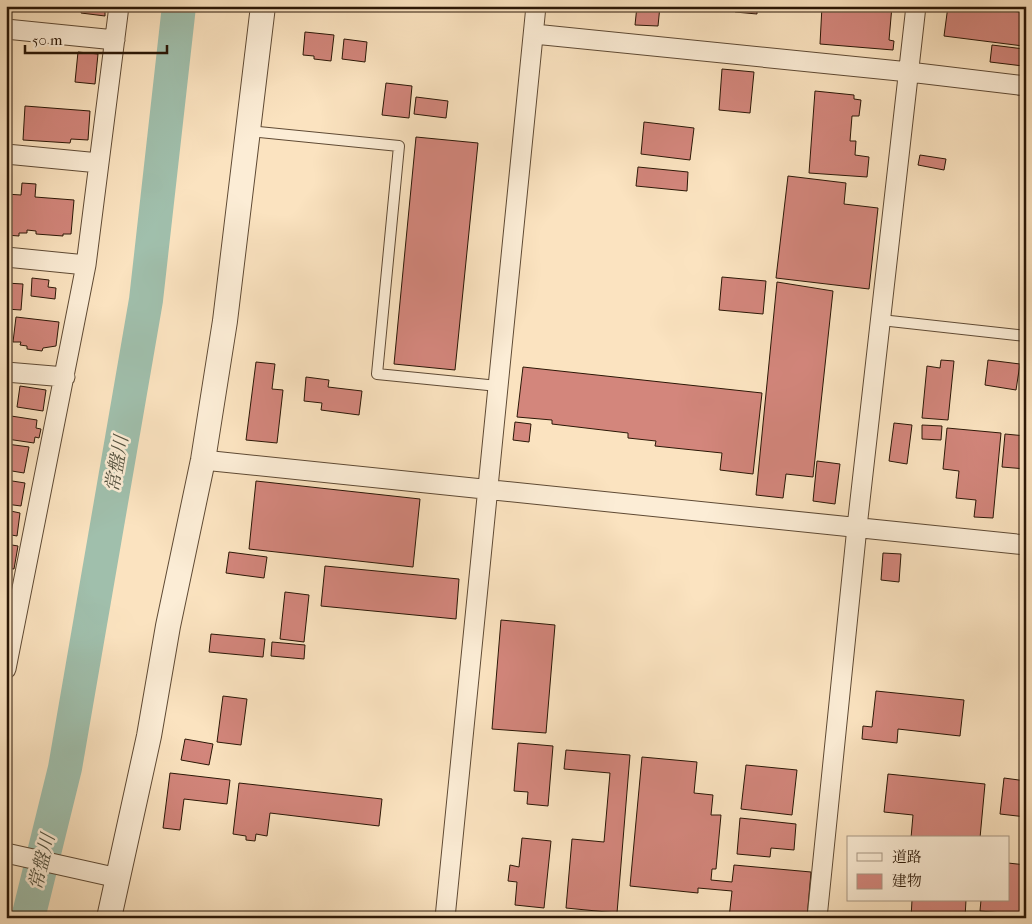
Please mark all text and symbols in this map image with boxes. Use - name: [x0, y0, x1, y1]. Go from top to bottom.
- scale bar: [25, 22, 168, 54]
- text: 50 m: [32, 31, 63, 49]
- water label: 常盤川: [101, 432, 133, 494]
- water label: 常盤川: [24, 830, 60, 892]
- legend: [847, 836, 1010, 902]
- text: 道路: [892, 848, 922, 866]
- text: 建物: [892, 872, 922, 890]

